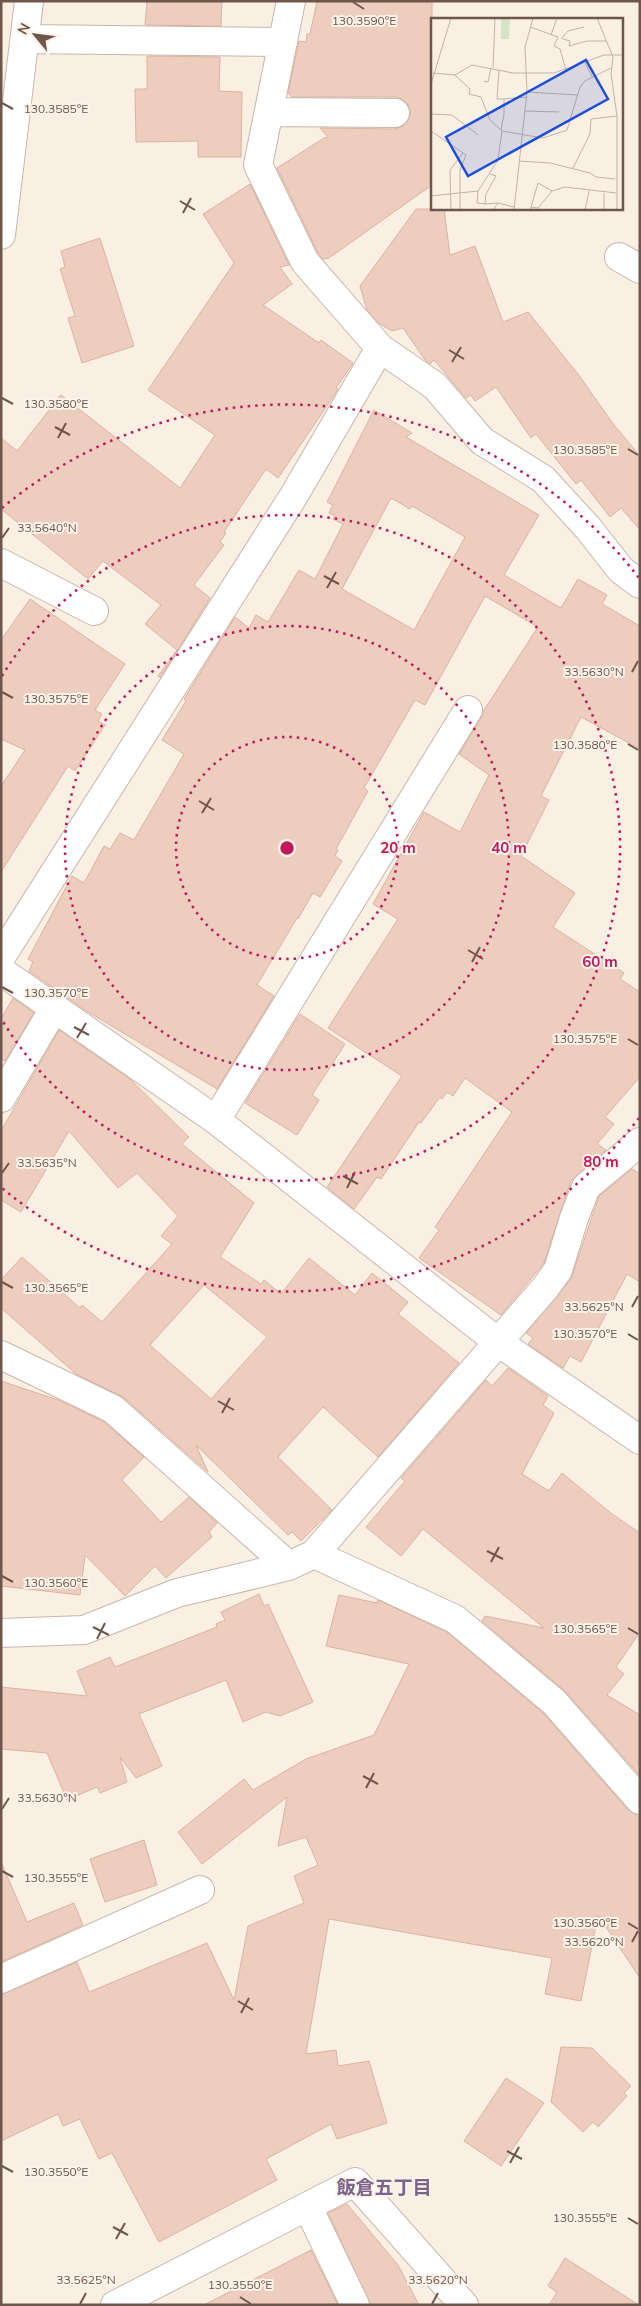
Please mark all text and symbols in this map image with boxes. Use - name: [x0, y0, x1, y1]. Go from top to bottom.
- north arrow: [10, 10, 60, 60]
- text: 130.3590°E: [332, 13, 396, 28]
- inset map: [431, 18, 624, 210]
- text: N: [13, 20, 34, 38]
- text: 130.3585°E: [24, 101, 88, 116]
- text: 130.3580°E: [24, 396, 88, 411]
- text: 130.3585°E: [553, 442, 617, 457]
- text: 33.5640°N: [17, 520, 77, 535]
- text: 33.5630°N: [564, 664, 624, 679]
- text: 130.3575°E: [24, 691, 88, 706]
- text: 130.3580°E: [553, 737, 617, 752]
- text: 20 m: [380, 838, 416, 857]
- text: 40 m: [491, 838, 527, 857]
- centre of rings: [278, 839, 296, 857]
- text: 60 m: [582, 952, 618, 971]
- text: 130.3570°E: [24, 985, 88, 1000]
- text: 130.3575°E: [553, 1031, 617, 1046]
- text: 80 m: [583, 1152, 619, 1171]
- text: 33.5635°N: [17, 1155, 77, 1170]
- text: 130.3565°E: [24, 1280, 88, 1295]
- text: 33.5625°N: [564, 1299, 624, 1314]
- text: 130.3570°E: [553, 1326, 617, 1341]
- text: 130.3560°E: [24, 1575, 88, 1590]
- text: 130.3565°E: [553, 1621, 617, 1636]
- text: 33.5630°N: [17, 1790, 77, 1805]
- text: 130.3555°E: [24, 1870, 88, 1885]
- text: 130.3560°E: [553, 1915, 617, 1930]
- text: 33.5620°N: [564, 1934, 624, 1949]
- text: 130.3550°E: [24, 2164, 88, 2179]
- district label: 飯倉五丁目: [336, 2175, 432, 2199]
- text: 130.3555°E: [553, 2210, 617, 2225]
- text: 33.5625°N: [56, 2272, 116, 2287]
- text: 33.5620°N: [408, 2272, 468, 2287]
- text: 130.3550°E: [208, 2277, 272, 2292]

